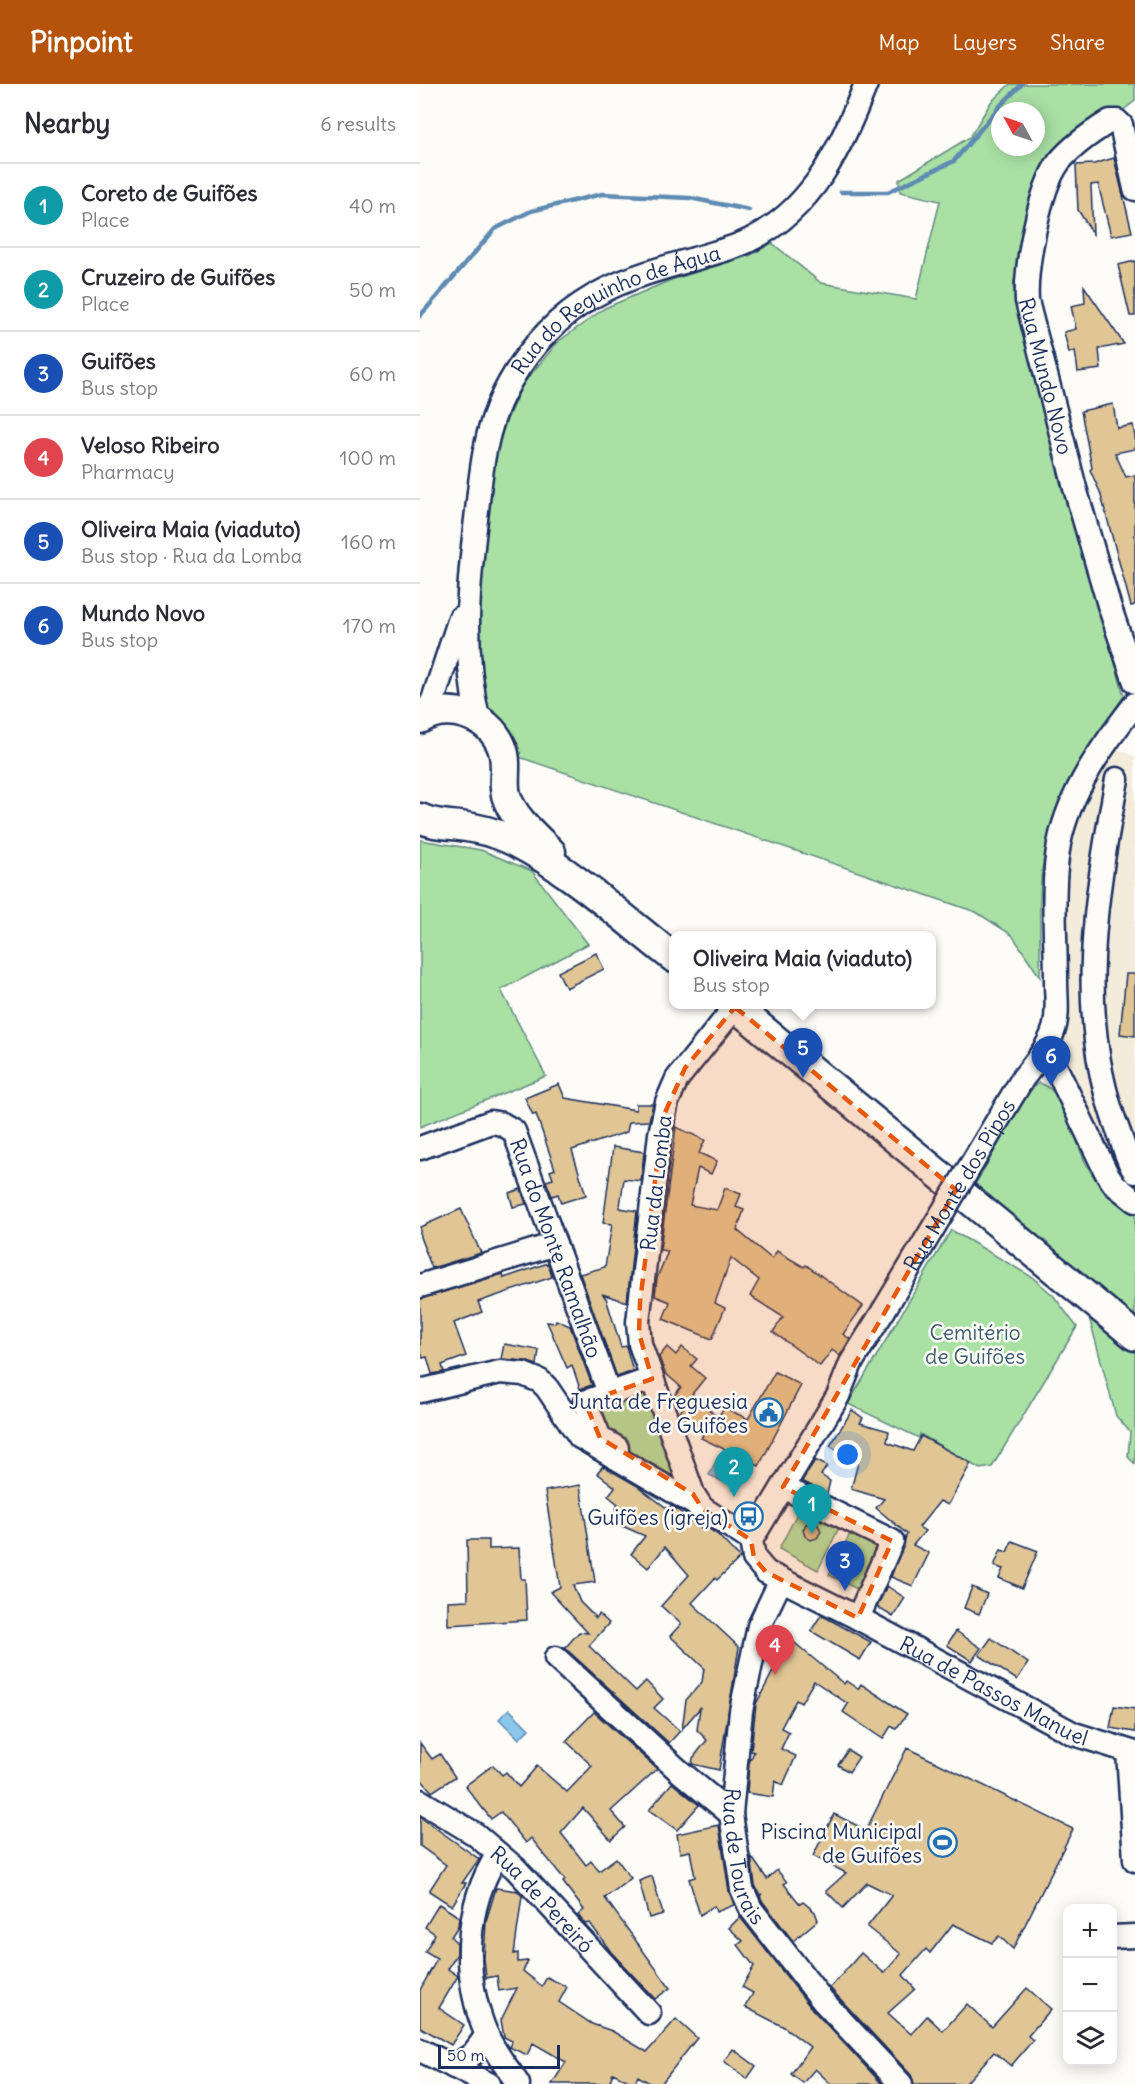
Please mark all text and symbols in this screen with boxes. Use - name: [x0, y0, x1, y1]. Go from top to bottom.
- text: Pinpoint: [30, 24, 133, 60]
- text: Map: [879, 29, 919, 56]
- text: Layers: [952, 29, 1017, 56]
- text: Share: [1050, 29, 1105, 56]
- north arrow: [991, 102, 1045, 156]
- text: Nearby: [24, 107, 110, 140]
- text: 6 results: [320, 111, 396, 136]
- text: Coreto de Guifões: [81, 179, 258, 207]
- text: 1: [40, 193, 47, 218]
- text: 40 m: [349, 193, 396, 218]
- text: Place: [81, 207, 129, 232]
- street label: Rua do Reguinho de Água: [505, 238, 723, 379]
- text: Cruzeiro de Guifões: [81, 263, 275, 291]
- text: 2: [38, 277, 49, 302]
- text: 50 m: [349, 277, 396, 302]
- text: Place: [81, 291, 129, 316]
- street label: Rua Mundo Novo: [1013, 295, 1079, 457]
- text: Guifões: [81, 347, 156, 375]
- text: 3: [38, 361, 49, 386]
- text: 60 m: [349, 361, 396, 386]
- text: Bus stop: [81, 375, 158, 400]
- text: Veloso Ribeiro: [81, 431, 220, 459]
- text: 4: [38, 445, 49, 470]
- text: 100 m: [339, 445, 396, 470]
- text: Pharmacy: [81, 459, 175, 484]
- text: Oliveira Maia (viaduto): [81, 515, 300, 543]
- text: 5: [38, 529, 49, 554]
- text: 160 m: [341, 529, 396, 554]
- text: Bus stop · Rua da Lomba: [81, 543, 302, 568]
- text: Mundo Novo: [81, 599, 205, 627]
- text: 6: [38, 613, 49, 638]
- text: 170 m: [343, 613, 396, 638]
- text: Bus stop: [81, 627, 158, 652]
- popup: [669, 931, 936, 1009]
- text: Oliveira Maia (viaduto): [693, 944, 912, 972]
- text: Bus stop: [693, 972, 770, 997]
- pin: 5: [784, 1028, 823, 1078]
- pin: 6: [1032, 1036, 1070, 1086]
- street label: Rua Monte dos Pipos: [897, 1094, 1021, 1276]
- street label: Rua da Lomba: [634, 1114, 678, 1252]
- street label: Rua do Monte Ramalhão: [504, 1134, 609, 1361]
- park label: Cemitério de Guifões: [925, 1319, 1025, 1370]
- place label: Junta de Freguesia de Guifões: [569, 1388, 748, 1439]
- public building icon: Junta de Freguesia de Guifões: [753, 1397, 785, 1429]
- your location: [833, 1440, 862, 1469]
- pin: 2: [714, 1448, 754, 1497]
- pin: 1: [792, 1484, 832, 1534]
- bus stop icon: Guifões (igreja): [733, 1501, 765, 1533]
- place label: Guifões (igreja): [587, 1504, 728, 1531]
- pin: 3: [826, 1542, 864, 1591]
- pin: 4: [756, 1626, 794, 1675]
- street label: Rua de Passos Manuel: [895, 1629, 1091, 1751]
- street label: Rua de Tourais: [718, 1787, 771, 1930]
- place label: Piscina Municipal de Guifões: [760, 1818, 922, 1869]
- sports icon: Piscina Municipal de Guifões: [927, 1827, 959, 1859]
- street label: Rua de Pereiró: [485, 1840, 600, 1958]
- map controls: [1063, 1904, 1117, 2066]
- button: +: [1063, 1904, 1117, 1958]
- button: −: [1063, 1958, 1117, 2012]
- button: layers: [1063, 2012, 1117, 2066]
- scale bar: [438, 2042, 560, 2070]
- text: 50 m: [447, 2045, 485, 2065]

